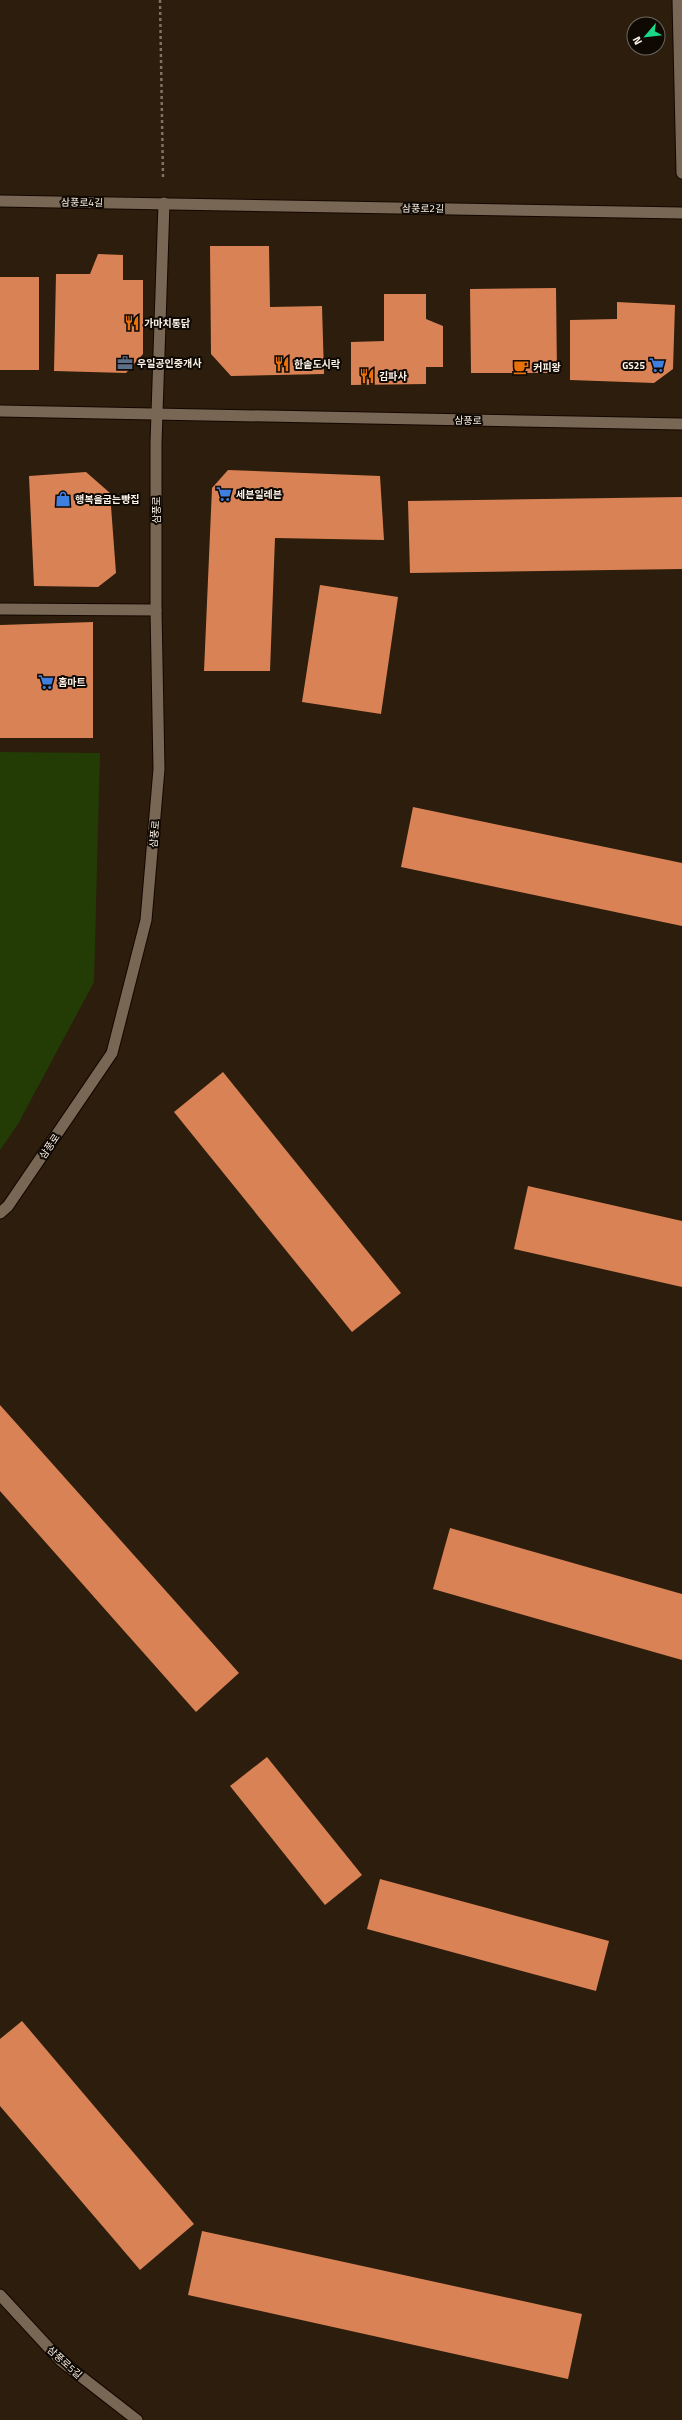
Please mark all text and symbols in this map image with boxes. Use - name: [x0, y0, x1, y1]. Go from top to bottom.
- north arrow: [626, 16, 666, 56]
- text: N: [628, 34, 646, 48]
- street label: 삼풍로4길: [61, 195, 103, 210]
- street label: 삼풍로2길: [402, 201, 444, 216]
- restaurant icon: 가마치통닭: [123, 314, 141, 332]
- place label: 가마치통닭: [144, 316, 191, 331]
- office icon: 우일공인중개사: [116, 354, 134, 372]
- restaurant icon: 한솥도시락: [273, 355, 291, 373]
- place label: 우일공인중개사: [137, 356, 202, 371]
- supermarket icon: GS25: [648, 356, 666, 374]
- place label: 한솥도시락: [294, 357, 341, 372]
- cafe icon: 커피왕: [512, 358, 530, 376]
- place label: GS25: [622, 358, 645, 373]
- place label: 커피왕: [533, 360, 561, 375]
- restaurant icon: 김파사: [358, 367, 376, 385]
- place label: 김파사: [379, 369, 407, 384]
- street label: 삼풍로: [454, 413, 482, 428]
- supermarket icon: 세븐일레븐: [215, 485, 233, 503]
- place label: 세븐일레븐: [236, 487, 282, 502]
- shop icon: 행복을굽는빵집: [54, 490, 72, 508]
- place label: 행복을굽는빵집: [75, 492, 139, 507]
- street label: 삼풍로: [149, 496, 164, 524]
- supermarket icon: 홈마트: [37, 673, 55, 691]
- place label: 홈마트: [58, 675, 86, 690]
- street label: 삼풍로: [146, 820, 163, 848]
- street label: 삼풍로: [35, 1131, 63, 1162]
- street label: 삼풍로5길: [44, 2343, 85, 2382]

